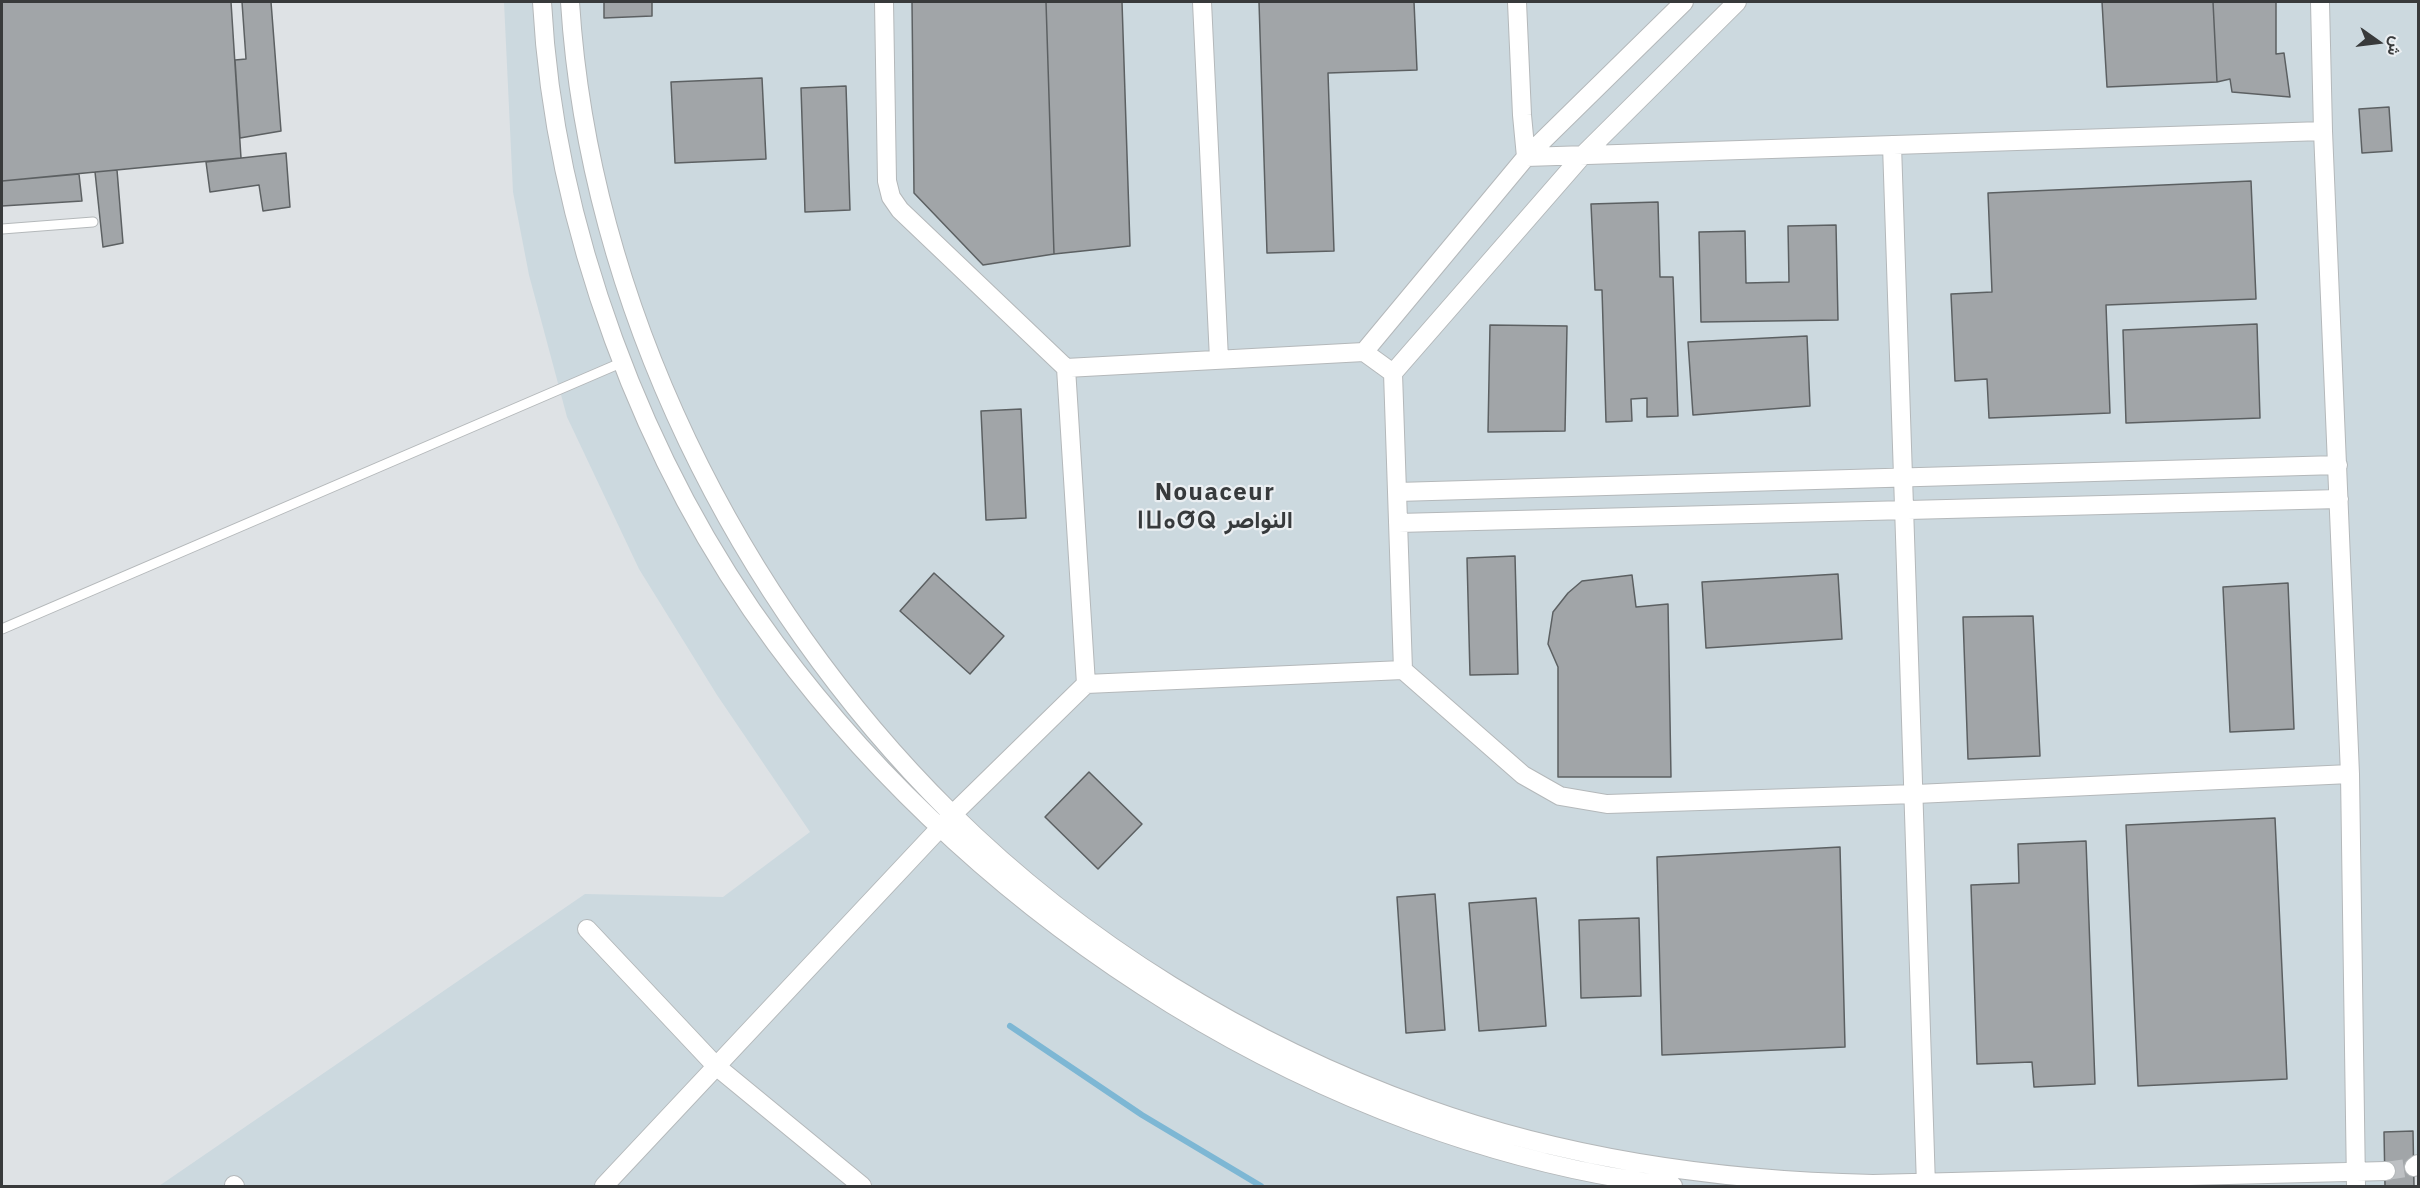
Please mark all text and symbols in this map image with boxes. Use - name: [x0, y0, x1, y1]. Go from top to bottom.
- north arrow: [2348, 12, 2408, 72]
- text: ش: [2383, 35, 2407, 58]
- district label: Nouaceur ⵏⵡⴰⵚⵕ النواصر: [1142, 479, 1288, 535]

